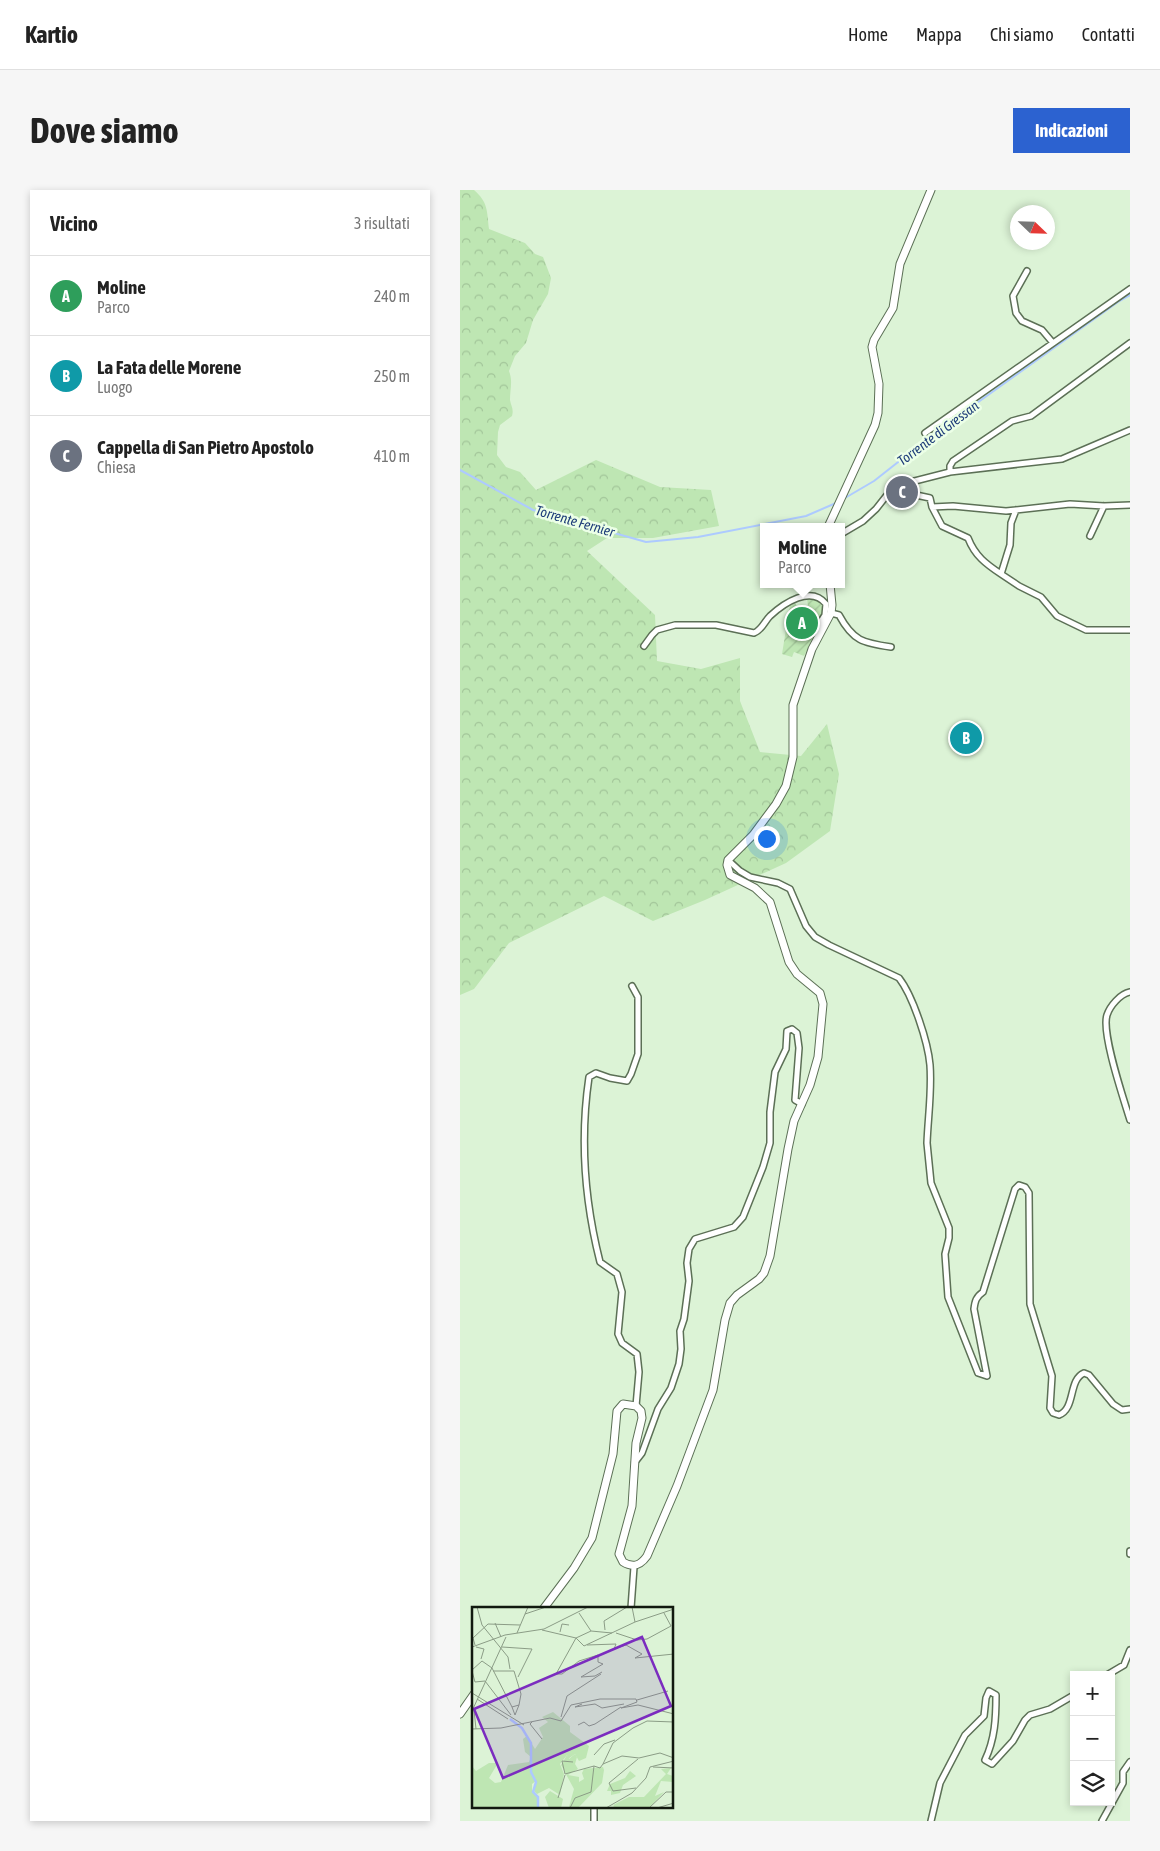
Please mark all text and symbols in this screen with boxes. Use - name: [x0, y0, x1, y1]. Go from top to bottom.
- text: Kartio: [25, 21, 78, 48]
- text: Home: [848, 24, 888, 45]
- text: Mappa: [916, 24, 962, 45]
- text: Chi siamo: [990, 24, 1054, 45]
- text: Contatti: [1082, 24, 1135, 45]
- button: Indicazioni: [1013, 108, 1130, 153]
- text: Dove siamo: [30, 110, 179, 150]
- north arrow: [1010, 205, 1055, 250]
- text: Vicino: [50, 211, 98, 235]
- text: 3 risultati: [354, 214, 410, 232]
- text: Moline: [97, 276, 146, 298]
- text: A: [62, 287, 70, 305]
- text: 240 m: [374, 287, 410, 305]
- text: Parco: [97, 298, 130, 316]
- text: La Fata delle Morene: [97, 356, 241, 378]
- text: B: [62, 367, 70, 385]
- text: 250 m: [374, 367, 410, 385]
- text: Luogo: [97, 378, 133, 396]
- water label: Torrente di Gressan: [894, 397, 982, 469]
- text: Cappella di San Pietro Apostolo: [97, 436, 314, 458]
- text: C: [62, 447, 70, 465]
- text: 410 m: [374, 447, 410, 465]
- text: Chiesa: [97, 458, 136, 476]
- pin: C: [886, 473, 918, 511]
- water label: Torrente Fernier: [534, 502, 617, 540]
- popup: [760, 523, 845, 588]
- text: Moline: [778, 536, 827, 558]
- text: Parco: [778, 558, 811, 576]
- pin: A: [786, 604, 818, 642]
- pin: B: [950, 719, 982, 757]
- your location: [754, 826, 780, 852]
- inset map: [472, 1607, 674, 1808]
- map controls: [1070, 1671, 1115, 1806]
- button: +: [1070, 1671, 1115, 1716]
- button: −: [1070, 1716, 1115, 1761]
- button: layers: [1070, 1761, 1115, 1806]

